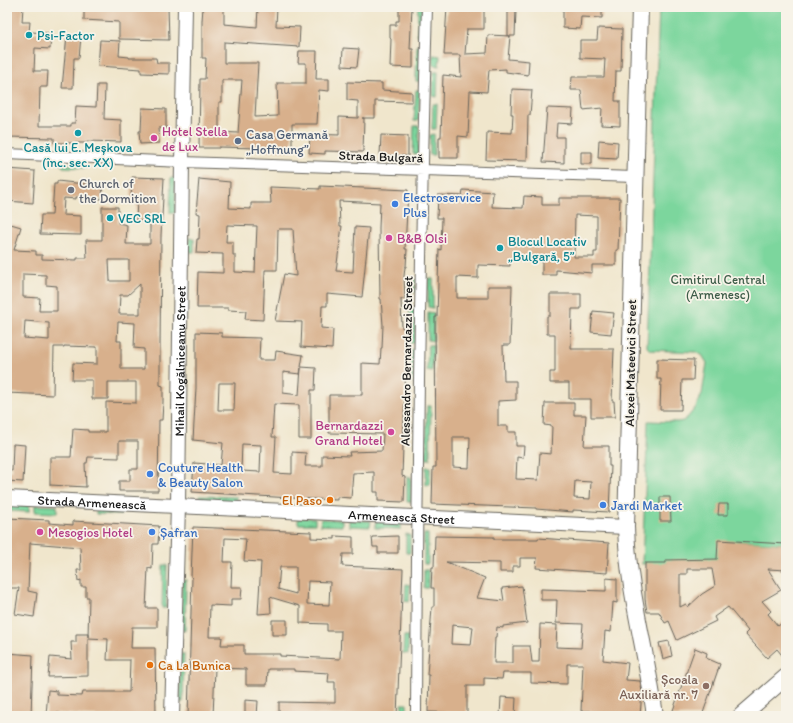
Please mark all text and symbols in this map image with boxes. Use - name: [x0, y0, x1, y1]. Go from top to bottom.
- place label: Psi-Factor: [37, 28, 95, 43]
- marker: Psi-Factor: [24, 30, 34, 40]
- place label: Hotel Stella de Lux: [162, 124, 228, 154]
- place label: Casa Germană „Hoffnung”: [246, 127, 328, 157]
- marker: Casă lui E. Meșkova (înc. sec. XX): [73, 128, 83, 138]
- marker: Hotel Stella de Lux: [149, 133, 159, 143]
- marker: Casa Germană „Hoffnung”: [233, 136, 243, 146]
- place label: Casă lui E. Meșkova (înc. sec. XX): [23, 140, 133, 170]
- street label: Strada Bulgară: [338, 148, 424, 165]
- place label: Church of the Dormition: [79, 176, 157, 206]
- marker: Church of the Dormition: [66, 185, 76, 195]
- place label: Electroservice Plus: [403, 190, 481, 220]
- marker: Electroservice Plus: [390, 199, 400, 209]
- place label: VEC SRL: [118, 211, 166, 226]
- marker: VEC SRL: [105, 213, 115, 223]
- place label: B&B Olsi: [397, 231, 447, 246]
- marker: B&B Olsi: [384, 233, 394, 243]
- place label: Blocul Locativ „Bulgară, 5”: [508, 234, 587, 264]
- marker: Blocul Locativ „Bulgară, 5”: [495, 243, 505, 253]
- park label: Cimitirul Central (Armenesc): [670, 272, 766, 302]
- street label: Alessandro Bernardazzi Street: [398, 276, 415, 446]
- street label: Mihail Kogălniceanu Street: [172, 286, 189, 436]
- street label: Alexei Mateevici Street: [622, 299, 639, 427]
- place label: Bernardazzi Grand Hotel: [315, 418, 383, 448]
- marker: Bernardazzi Grand Hotel: [386, 427, 396, 437]
- place label: Couture Health & Beauty Salon: [158, 460, 244, 490]
- marker: Couture Health & Beauty Salon: [145, 469, 155, 479]
- street label: Strada Armenească: [37, 492, 147, 513]
- place label: El Paso: [282, 493, 322, 508]
- marker: El Paso: [325, 495, 335, 505]
- place label: Jardi Market: [611, 498, 682, 513]
- marker: Jardi Market: [598, 500, 608, 510]
- street label: Armenească Street: [348, 507, 455, 527]
- place label: Mesogios Hotel: [48, 525, 133, 540]
- place label: Șafran: [160, 525, 198, 540]
- marker: Mesogios Hotel: [35, 527, 45, 537]
- marker: Șafran: [147, 527, 157, 537]
- place label: Ca La Bunica: [158, 658, 231, 673]
- marker: Ca La Bunica: [145, 660, 155, 670]
- place label: Școala Auxiliară nr. 7: [619, 672, 699, 702]
- marker: Școala Auxiliară nr. 7: [701, 681, 711, 691]

